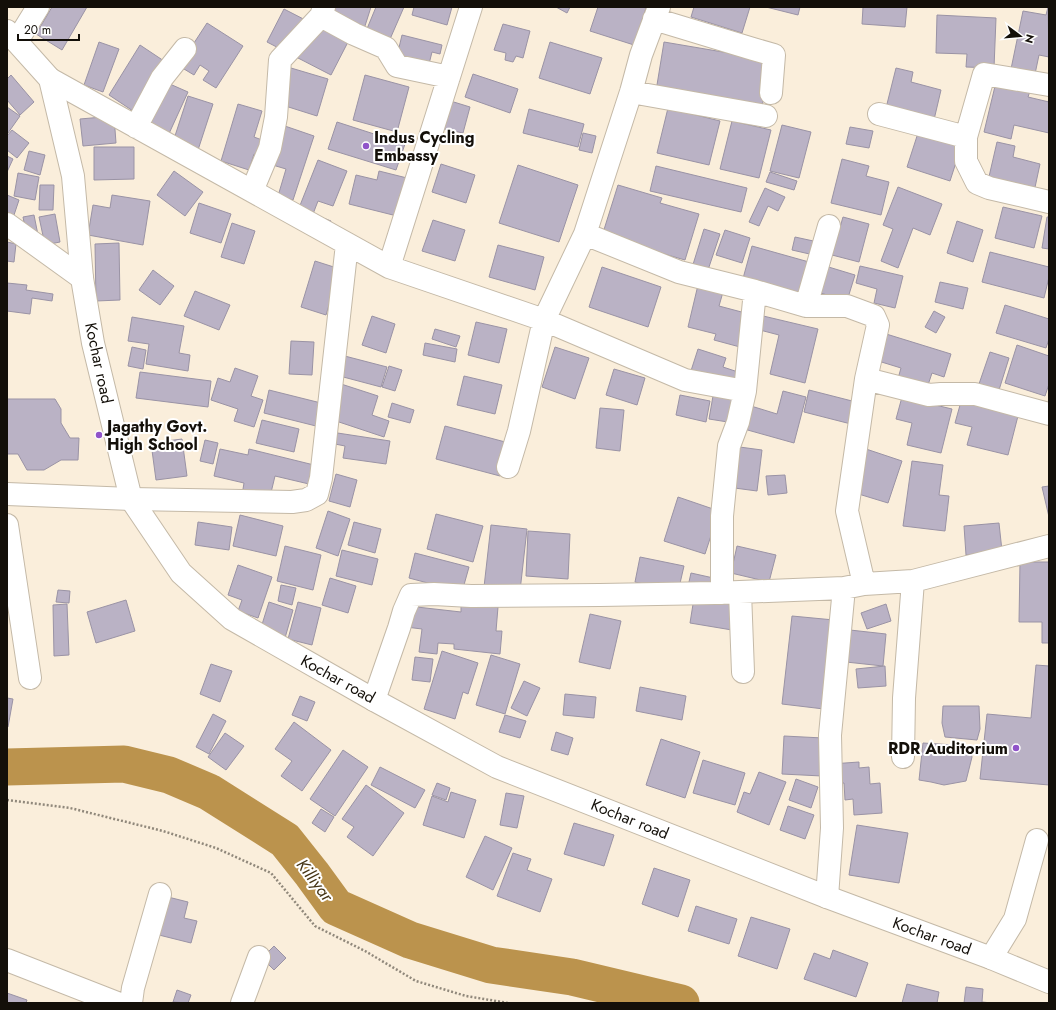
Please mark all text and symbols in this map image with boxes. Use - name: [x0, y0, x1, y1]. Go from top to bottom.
- scale bar: [18, 16, 79, 42]
- north arrow: [1000, 16, 1040, 56]
- text: 20 m: [24, 21, 51, 39]
- text: N: [1021, 32, 1039, 45]
- place label: Indus Cycling Embassy: [374, 126, 474, 167]
- marker: Indus Cycling Embassy: [361, 141, 371, 151]
- street label: Kochar road: [79, 320, 119, 406]
- place label: Jagathy Govt. High School: [104, 415, 207, 456]
- marker: Jagathy Govt. High School: [94, 430, 104, 440]
- street label: Kochar road: [297, 649, 379, 709]
- place label: RDR Auditorium: [888, 737, 1008, 760]
- marker: RDR Auditorium: [1011, 743, 1021, 753]
- street label: Kochar road: [588, 793, 672, 845]
- water label: Killiyar: [291, 854, 340, 907]
- street label: Kochar road: [889, 911, 975, 961]

